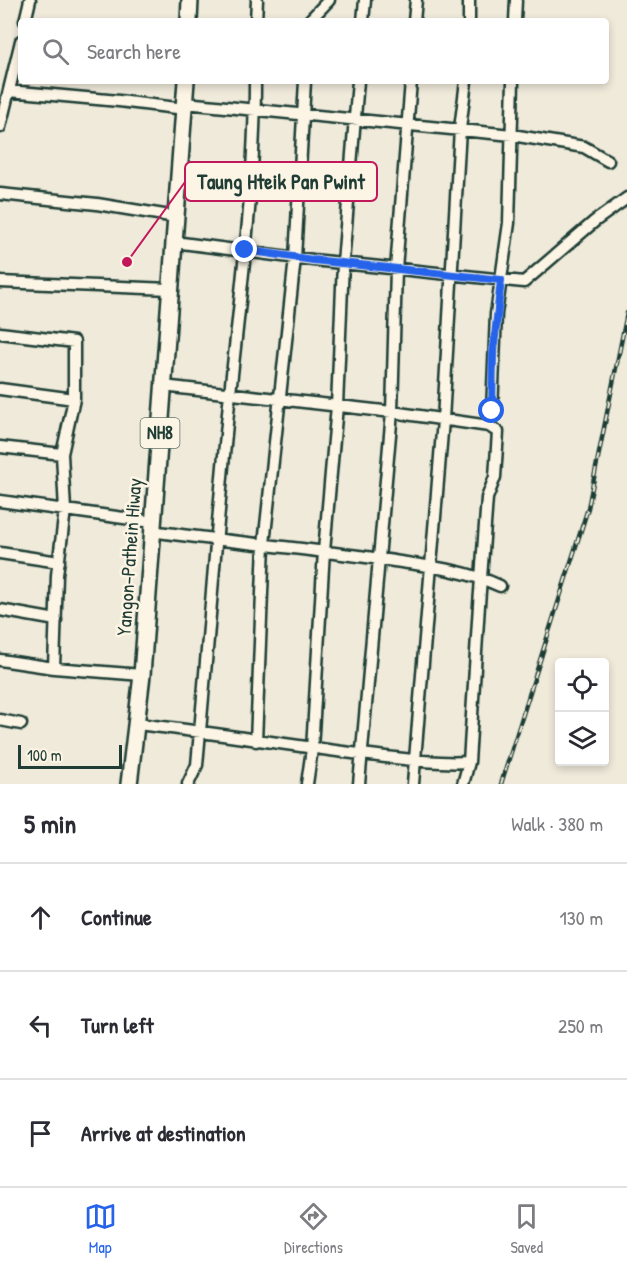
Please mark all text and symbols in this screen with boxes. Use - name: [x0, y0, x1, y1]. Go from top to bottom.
- search box: [18, 18, 609, 84]
- icon: search: [39, 35, 72, 68]
- text: Search here: [87, 36, 181, 66]
- callout: Taung Hteik Pan Pwint: [185, 162, 377, 201]
- text: Taung Hteik Pan Pwint: [196, 167, 366, 197]
- route end: [231, 236, 257, 262]
- route start: [478, 397, 504, 423]
- road number: NH8: [140, 418, 180, 448]
- street label: Yangon-Pathein Hiway: [110, 477, 147, 637]
- map controls: [555, 658, 609, 766]
- button: locate: [555, 658, 609, 712]
- button: layers: [555, 712, 609, 766]
- scale bar: [18, 742, 122, 770]
- text: 100 m: [27, 744, 62, 766]
- text: 5 min: [24, 806, 76, 841]
- text: Walk · 380 m: [511, 810, 603, 837]
- icon: ahead: [24, 901, 57, 934]
- text: Continue: [81, 902, 152, 932]
- text: 130 m: [560, 904, 603, 931]
- icon: left: [24, 1009, 57, 1042]
- text: Turn left: [81, 1010, 154, 1040]
- text: 250 m: [558, 1012, 603, 1039]
- icon: arrive: [24, 1117, 57, 1150]
- text: Arrive at destination: [81, 1118, 246, 1148]
- tab: Map: [84, 1200, 117, 1258]
- tab: Directions: [284, 1200, 343, 1258]
- tab: Saved: [510, 1200, 543, 1258]

